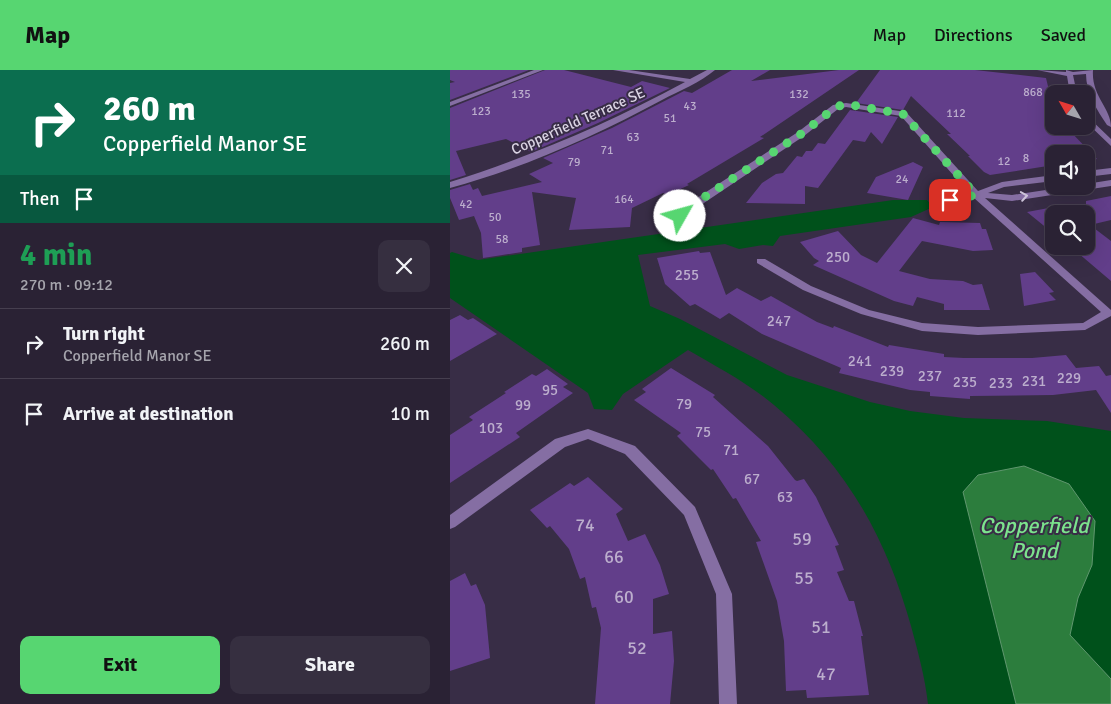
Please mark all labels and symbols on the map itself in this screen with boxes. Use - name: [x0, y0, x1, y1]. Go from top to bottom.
- street label: Copperfield Terrace SE: [508, 83, 648, 159]
- house number: 868: [1023, 85, 1043, 100]
- north arrow: [1045, 85, 1095, 135]
- house number: 135: [511, 87, 531, 102]
- house number: 132: [789, 87, 809, 102]
- house number: 43: [684, 99, 696, 114]
- house number: 123: [471, 104, 491, 119]
- house number: 112: [946, 106, 966, 121]
- house number: 51: [664, 111, 676, 126]
- house number: 63: [627, 130, 639, 145]
- house number: 71: [601, 143, 613, 158]
- house number: 8: [1023, 151, 1029, 166]
- house number: 12: [998, 154, 1010, 169]
- house number: 79: [568, 155, 580, 170]
- house number: 24: [896, 172, 909, 187]
- pin: [929, 179, 971, 221]
- position arrow: [653, 189, 705, 241]
- one-way arrow: [1021, 191, 1029, 202]
- house number: 164: [614, 192, 634, 207]
- house number: 42: [460, 197, 472, 212]
- house number: 50: [489, 210, 501, 225]
- house number: 58: [496, 232, 508, 247]
- house number: 250: [826, 248, 850, 266]
- house number: 255: [675, 266, 699, 284]
- house number: 247: [767, 312, 791, 330]
- house number: 241: [848, 352, 872, 370]
- house number: 239: [880, 362, 904, 380]
- house number: 237: [918, 367, 942, 385]
- house number: 229: [1057, 369, 1081, 387]
- house number: 231: [1022, 372, 1046, 390]
- house number: 235: [953, 373, 977, 391]
- house number: 233: [989, 374, 1013, 392]
- house number: 95: [542, 381, 558, 399]
- house number: 79: [676, 395, 692, 413]
- house number: 99: [515, 396, 531, 414]
- house number: 103: [479, 419, 503, 437]
- house number: 75: [695, 423, 711, 441]
- house number: 71: [723, 441, 739, 459]
- house number: 67: [744, 470, 760, 488]
- house number: 63: [777, 488, 793, 506]
- water label: Copperfield Pond: [979, 512, 1091, 564]
- house number: 74: [575, 514, 595, 536]
- house number: 59: [792, 528, 812, 550]
- house number: 66: [604, 546, 624, 568]
- house number: 55: [794, 567, 814, 589]
- house number: 60: [614, 586, 634, 608]
- house number: 51: [811, 616, 831, 638]
- house number: 52: [627, 637, 647, 659]
- house number: 47: [816, 663, 836, 685]

